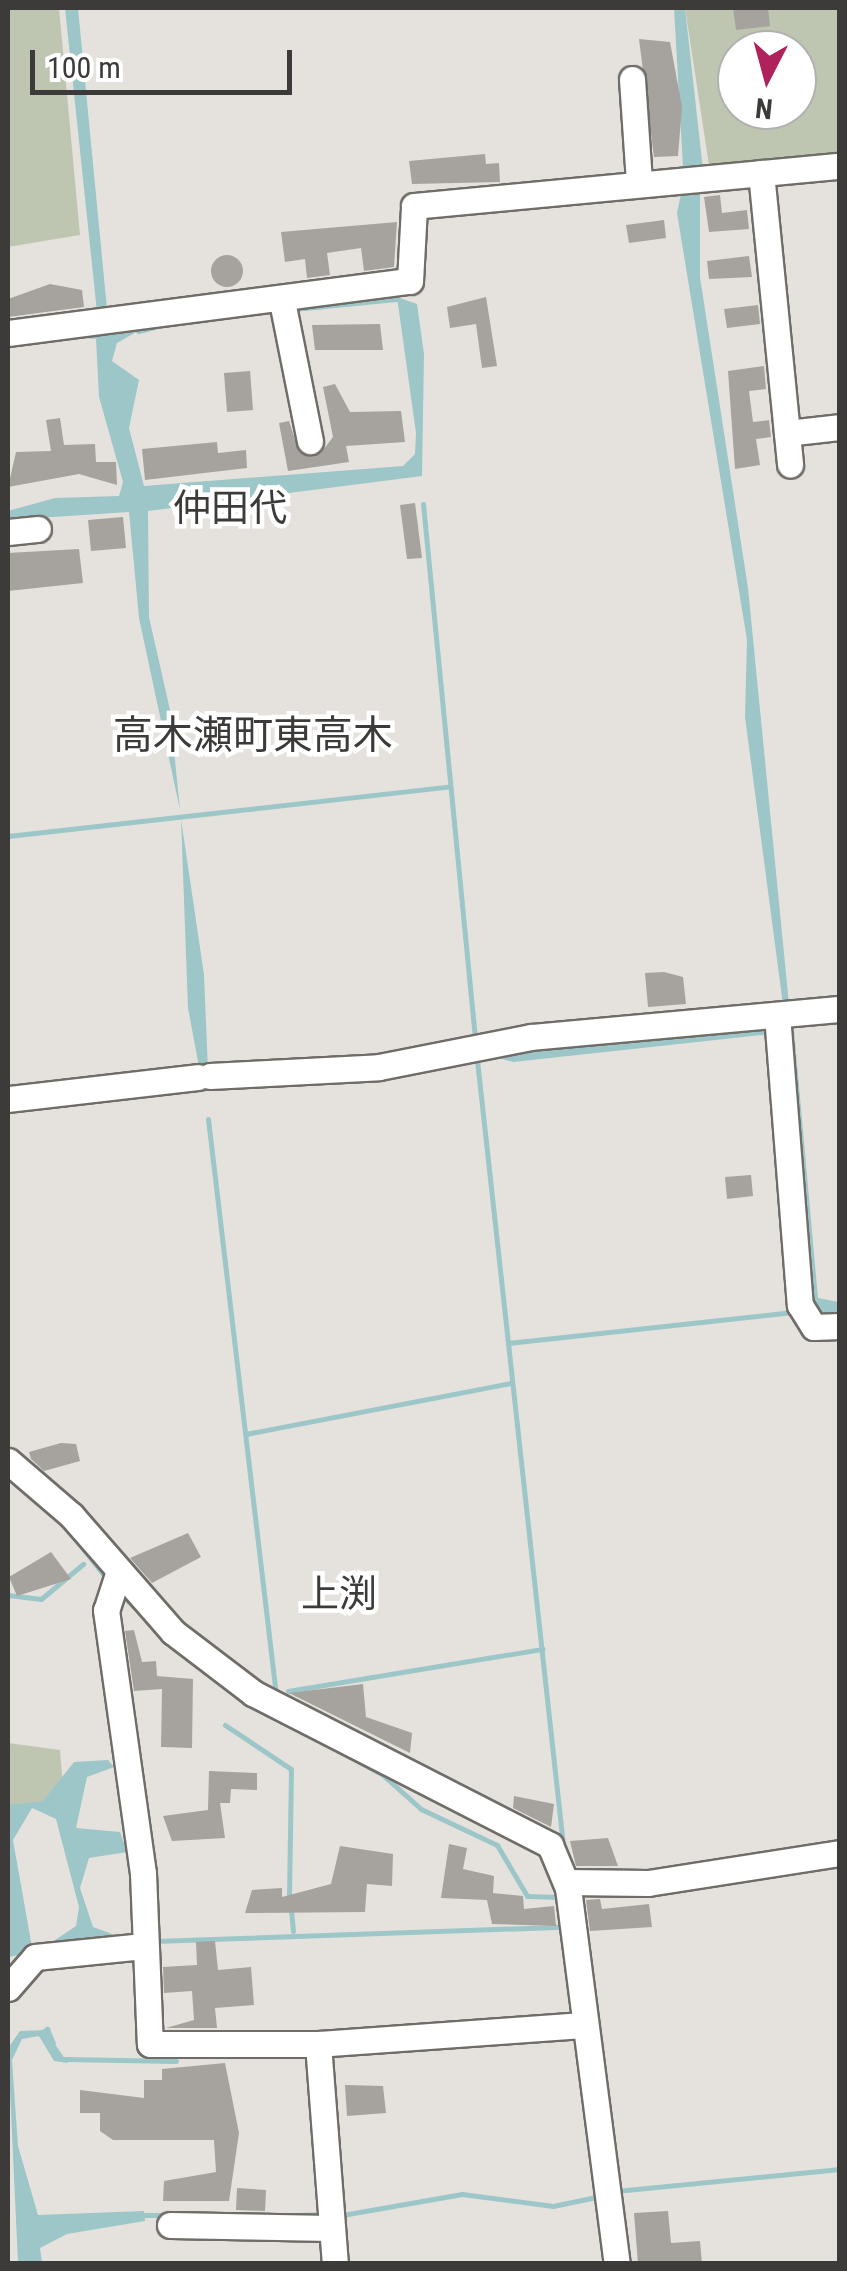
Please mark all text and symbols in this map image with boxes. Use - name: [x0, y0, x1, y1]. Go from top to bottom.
- scale bar: [35, 30, 298, 92]
- north arrow: [717, 30, 817, 130]
- text: 100 m: [47, 50, 121, 85]
- text: N: [754, 91, 774, 126]
- district label: 仲田代: [173, 486, 287, 532]
- district label: 高木瀬町東高木: [113, 712, 393, 760]
- district label: 上渕: [301, 1572, 377, 1618]

